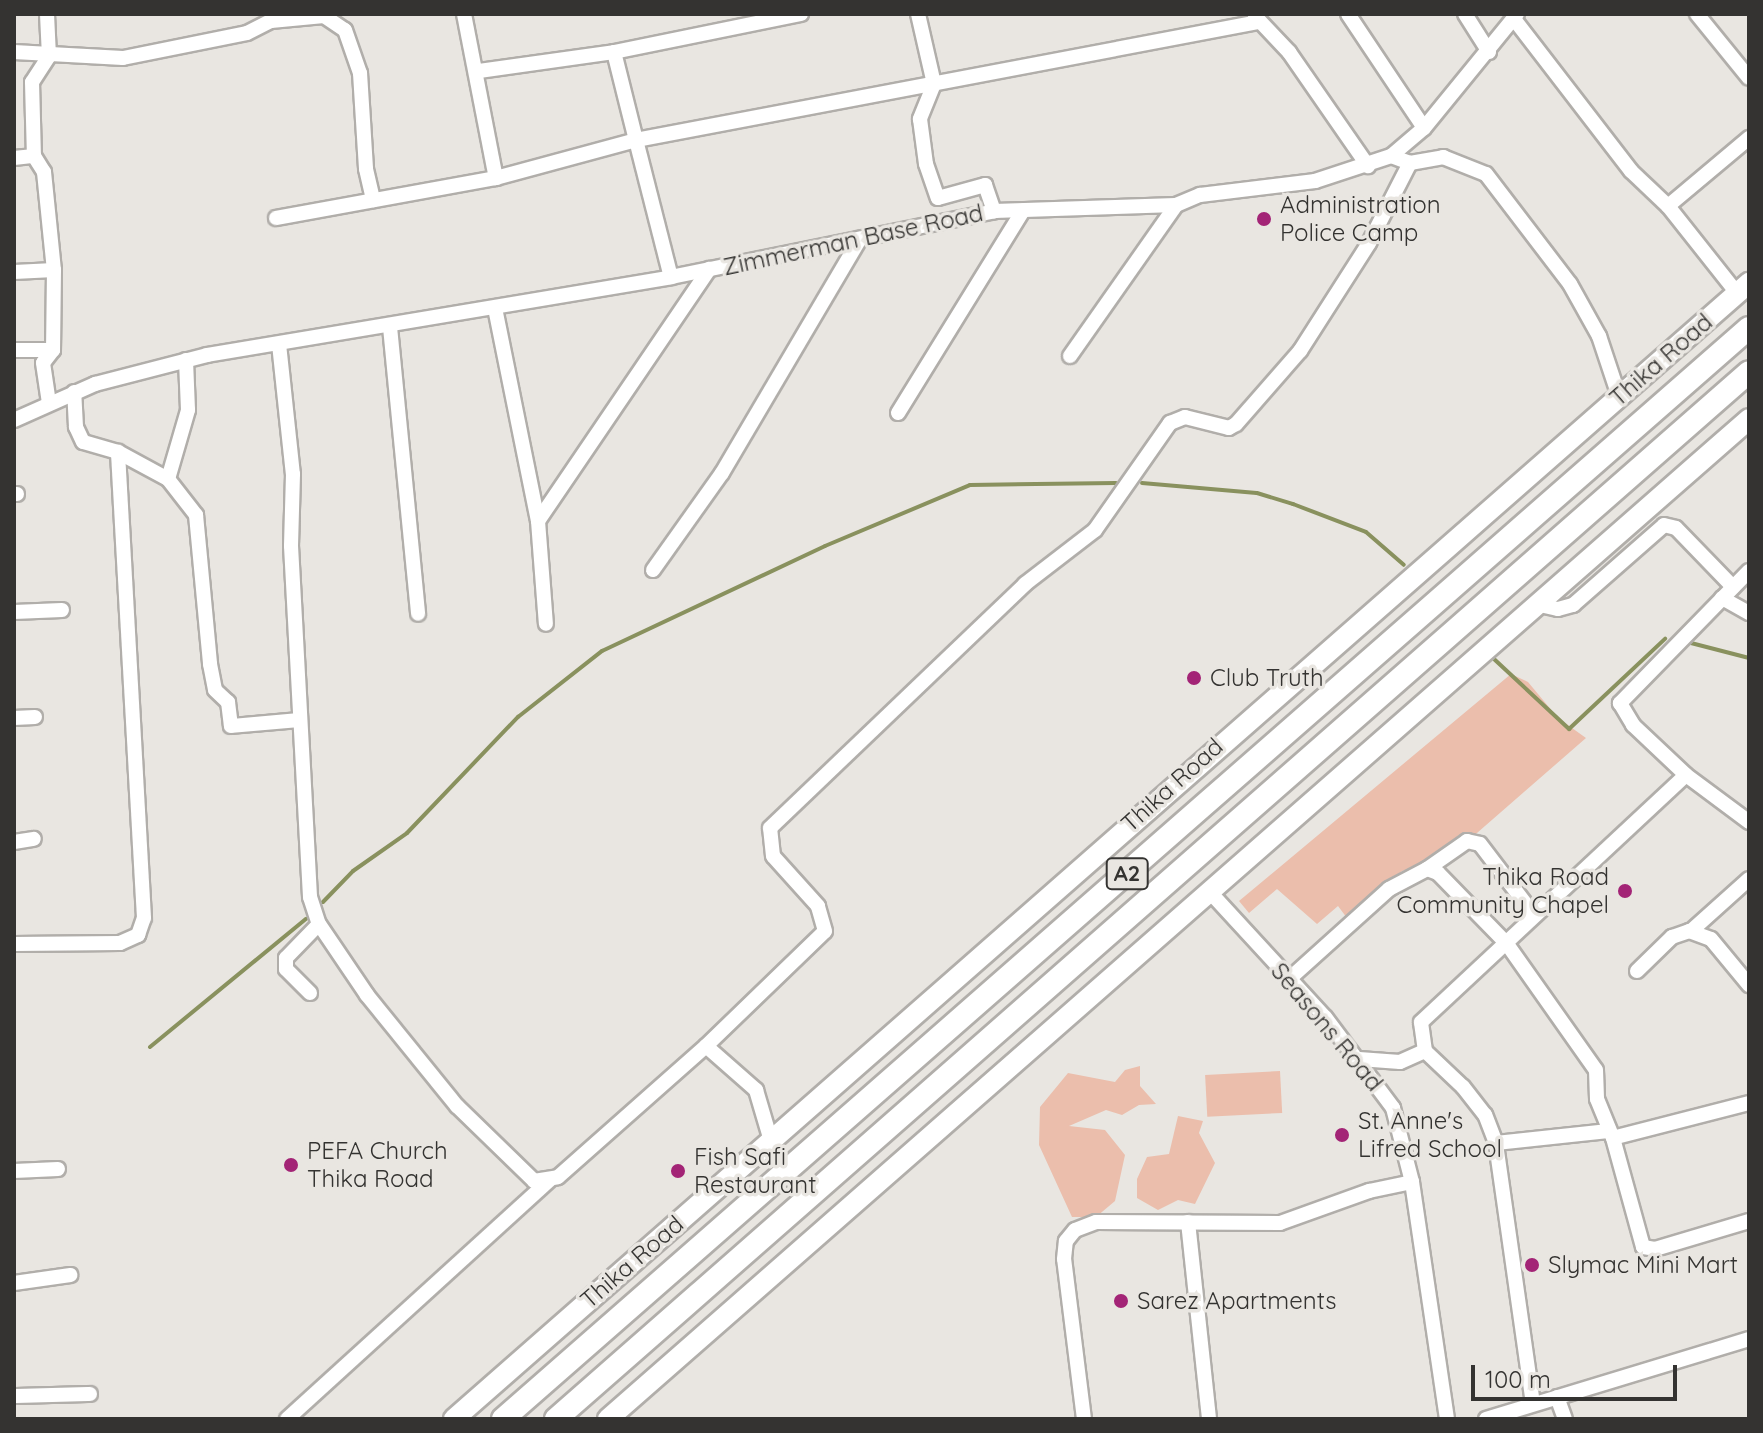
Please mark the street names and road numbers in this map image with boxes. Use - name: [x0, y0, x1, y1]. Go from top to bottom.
- street label: Zimmerman Base Road: [720, 198, 986, 282]
- street label: Thika Road: [1604, 308, 1718, 412]
- street label: Thika Road: [1115, 732, 1229, 838]
- road number: A2: [1105, 856, 1149, 892]
- street label: Seasons Road: [1265, 957, 1389, 1097]
- street label: Thika Road: [575, 1210, 689, 1314]

